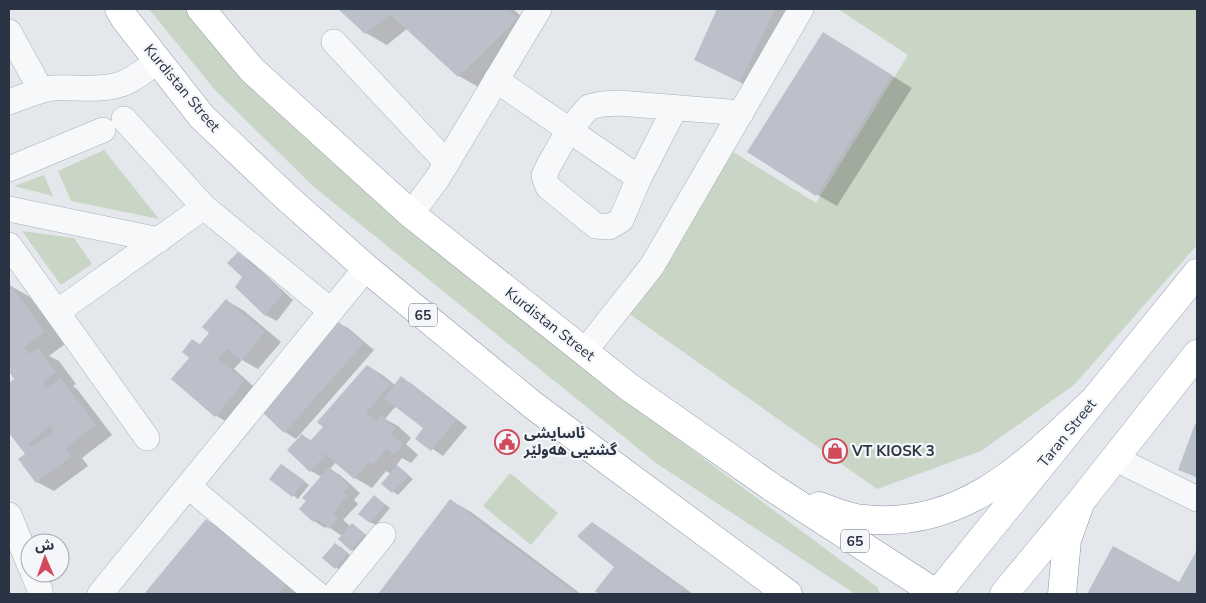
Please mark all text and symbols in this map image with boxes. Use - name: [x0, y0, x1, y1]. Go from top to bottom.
- street label: Kurdistan Street: [139, 40, 225, 137]
- street label: Kurdistan Street: [501, 283, 600, 366]
- road number: 65: [409, 304, 437, 326]
- street label: Taran Street: [1033, 394, 1101, 471]
- place label: ئاسایشی گشتیی هەولێر: [523, 423, 617, 460]
- public building icon: ئاسایشی گشتیی هەولێر: [494, 429, 520, 455]
- shop icon: VT KIOSK 3: [822, 438, 848, 464]
- place label: VT KIOSK 3: [851, 441, 935, 461]
- road number: 65: [841, 530, 869, 552]
- north arrow: [20, 533, 70, 583]
- text: ش: [35, 536, 54, 555]

